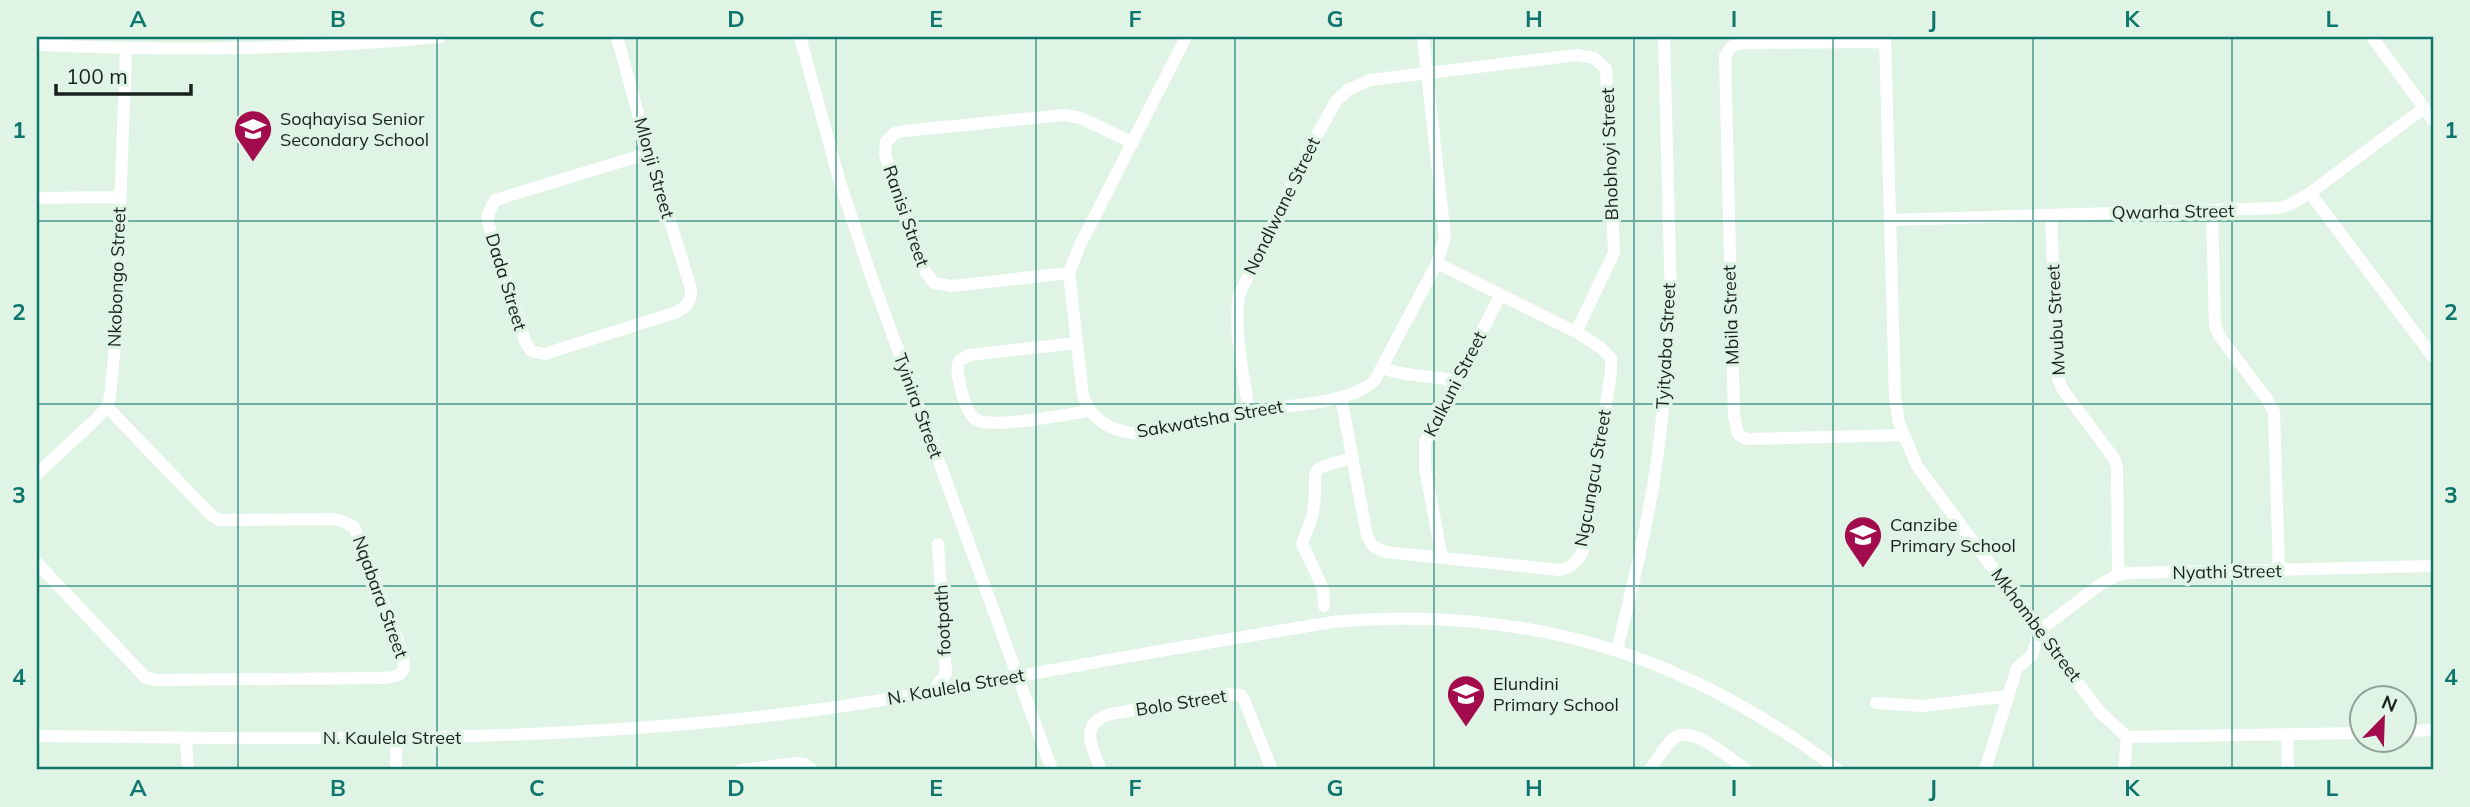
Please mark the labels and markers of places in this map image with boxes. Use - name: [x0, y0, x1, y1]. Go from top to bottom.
- place label: Soqhayisa Senior Secondary School: [280, 107, 429, 151]
- school or university icon: Soqhayisa Senior Secondary School: [232, 108, 274, 163]
- place label: Canzibe Primary School: [1890, 513, 2016, 557]
- school or university icon: Canzibe Primary School: [1842, 514, 1884, 569]
- place label: Elundini Primary School: [1493, 672, 1619, 716]
- school or university icon: Elundini Primary School: [1445, 673, 1487, 728]

